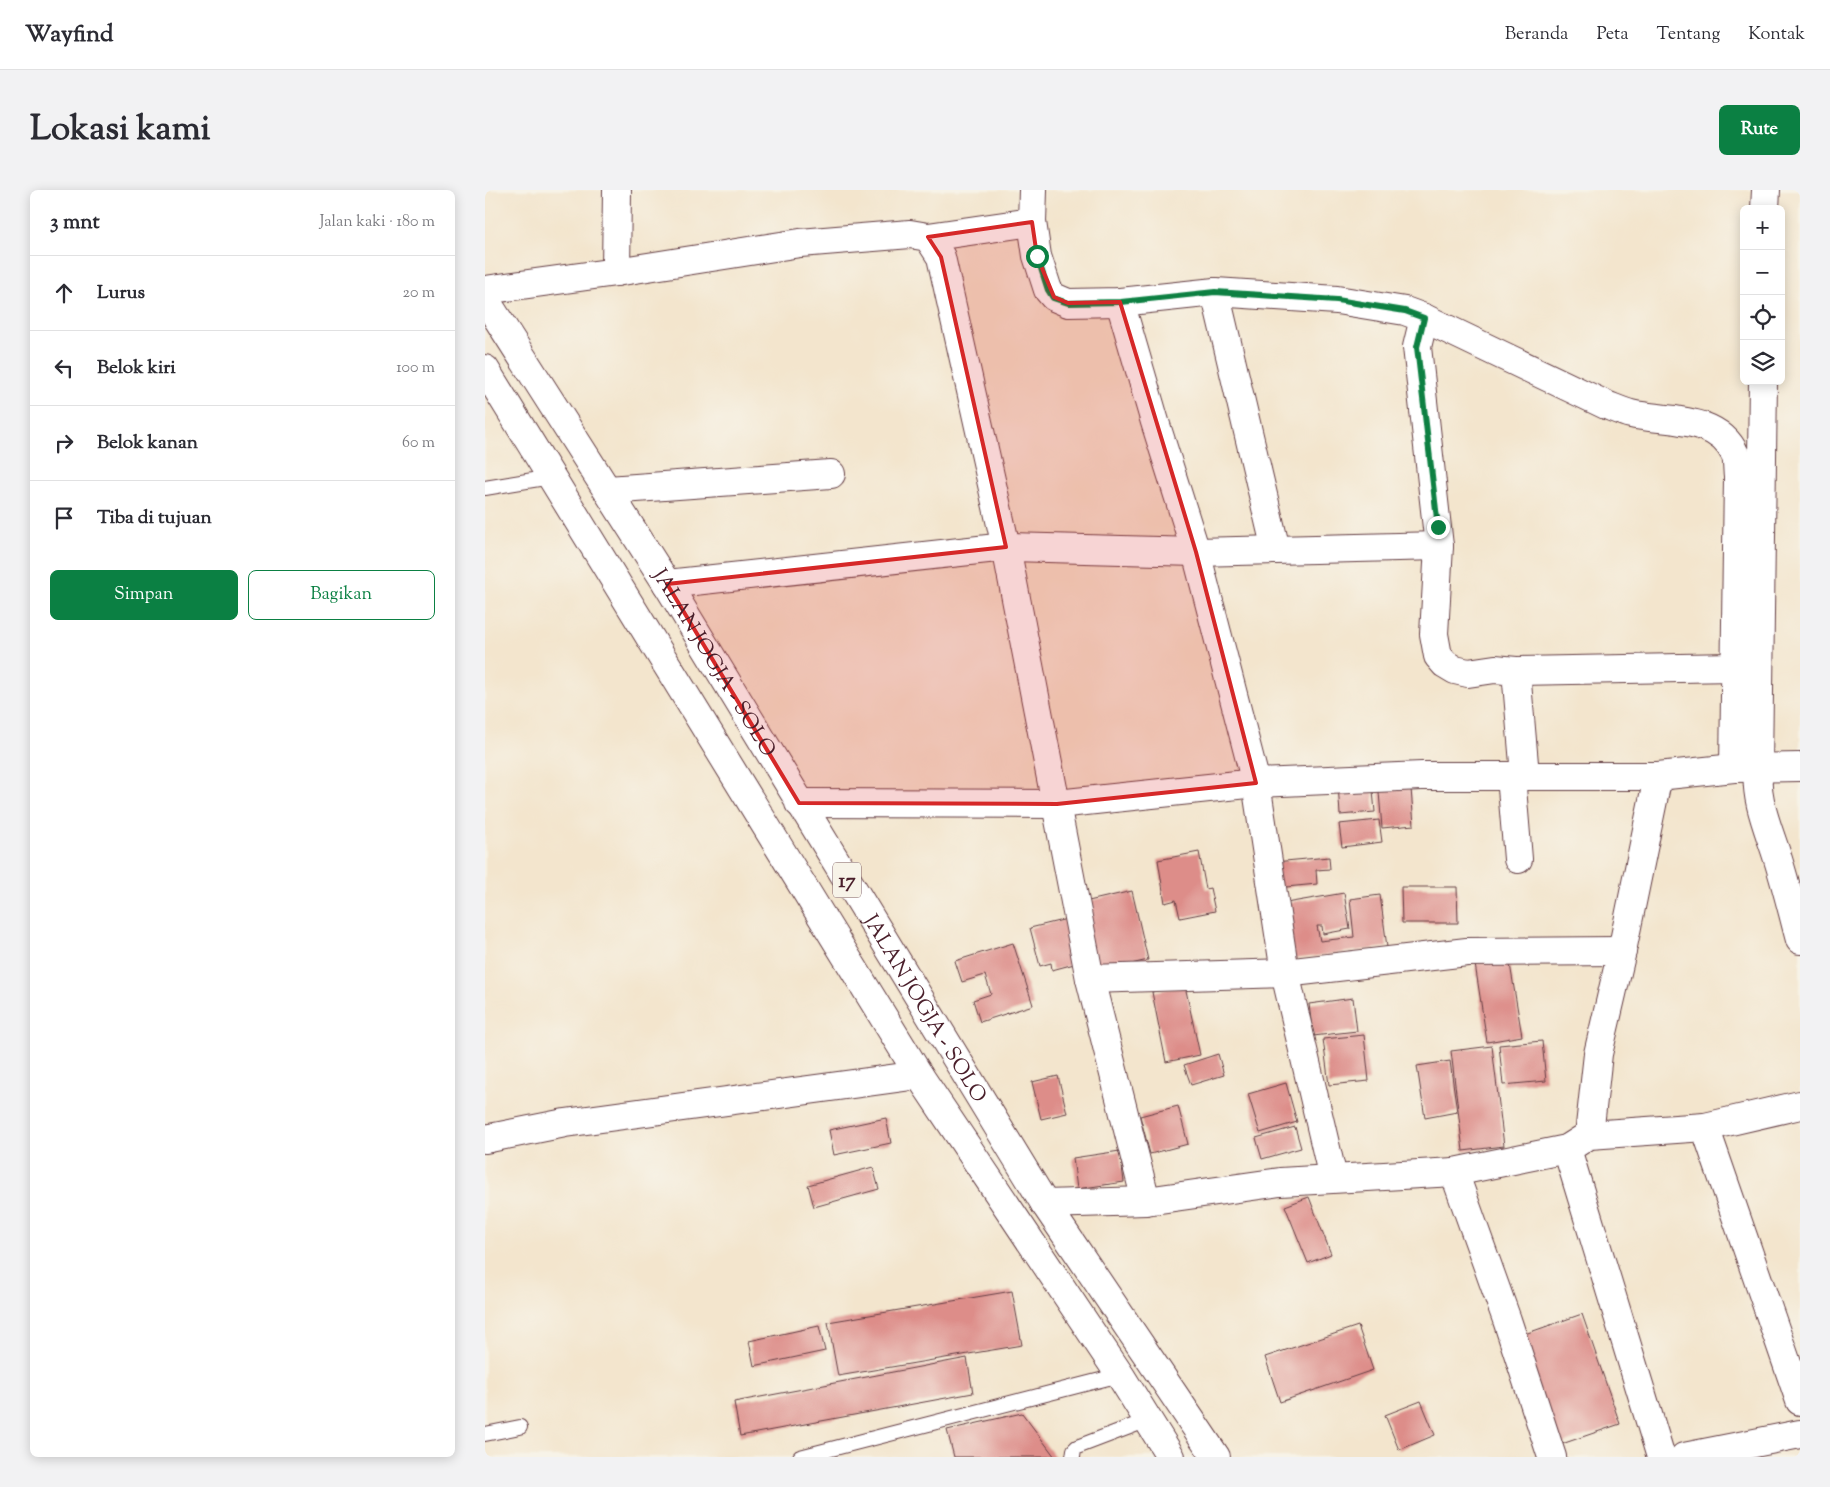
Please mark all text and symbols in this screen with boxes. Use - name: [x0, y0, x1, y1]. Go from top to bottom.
- text: Wayfind: [25, 18, 113, 52]
- text: Beranda: [1505, 22, 1568, 48]
- text: Peta: [1596, 22, 1629, 48]
- text: Tentang: [1657, 22, 1720, 48]
- text: Kontak: [1748, 22, 1805, 48]
- text: Lokasi kami: [30, 105, 211, 156]
- button: Rute: [1719, 105, 1800, 155]
- map controls: [1740, 205, 1785, 385]
- button: +: [1740, 205, 1785, 250]
- text: 3 mnt: [50, 208, 100, 238]
- text: Jalan kaki · 180 m: [320, 211, 435, 234]
- route start: [1026, 245, 1049, 268]
- button: −: [1740, 250, 1785, 295]
- icon: ahead: [50, 279, 78, 307]
- text: Lurus: [97, 280, 145, 307]
- text: 20 m: [402, 282, 435, 305]
- button: locate: [1740, 295, 1785, 340]
- button: layers: [1740, 340, 1785, 385]
- icon: left: [50, 354, 78, 382]
- text: Belok kiri: [97, 355, 176, 382]
- text: 100 m: [396, 357, 435, 380]
- icon: right: [50, 429, 78, 457]
- text: Belok kanan: [97, 430, 198, 457]
- text: 60 m: [402, 432, 435, 455]
- icon: arrive: [50, 504, 78, 532]
- text: Tiba di tujuan: [97, 505, 212, 532]
- route end: [1427, 516, 1450, 539]
- street label: JALAN JOGJA - SOLO: [644, 563, 782, 763]
- button: Simpan: [50, 570, 238, 620]
- button: Bagikan: [248, 570, 435, 620]
- road number: 17: [833, 862, 861, 898]
- street label: JALAN JOGJA - SOLO: [854, 909, 993, 1109]

